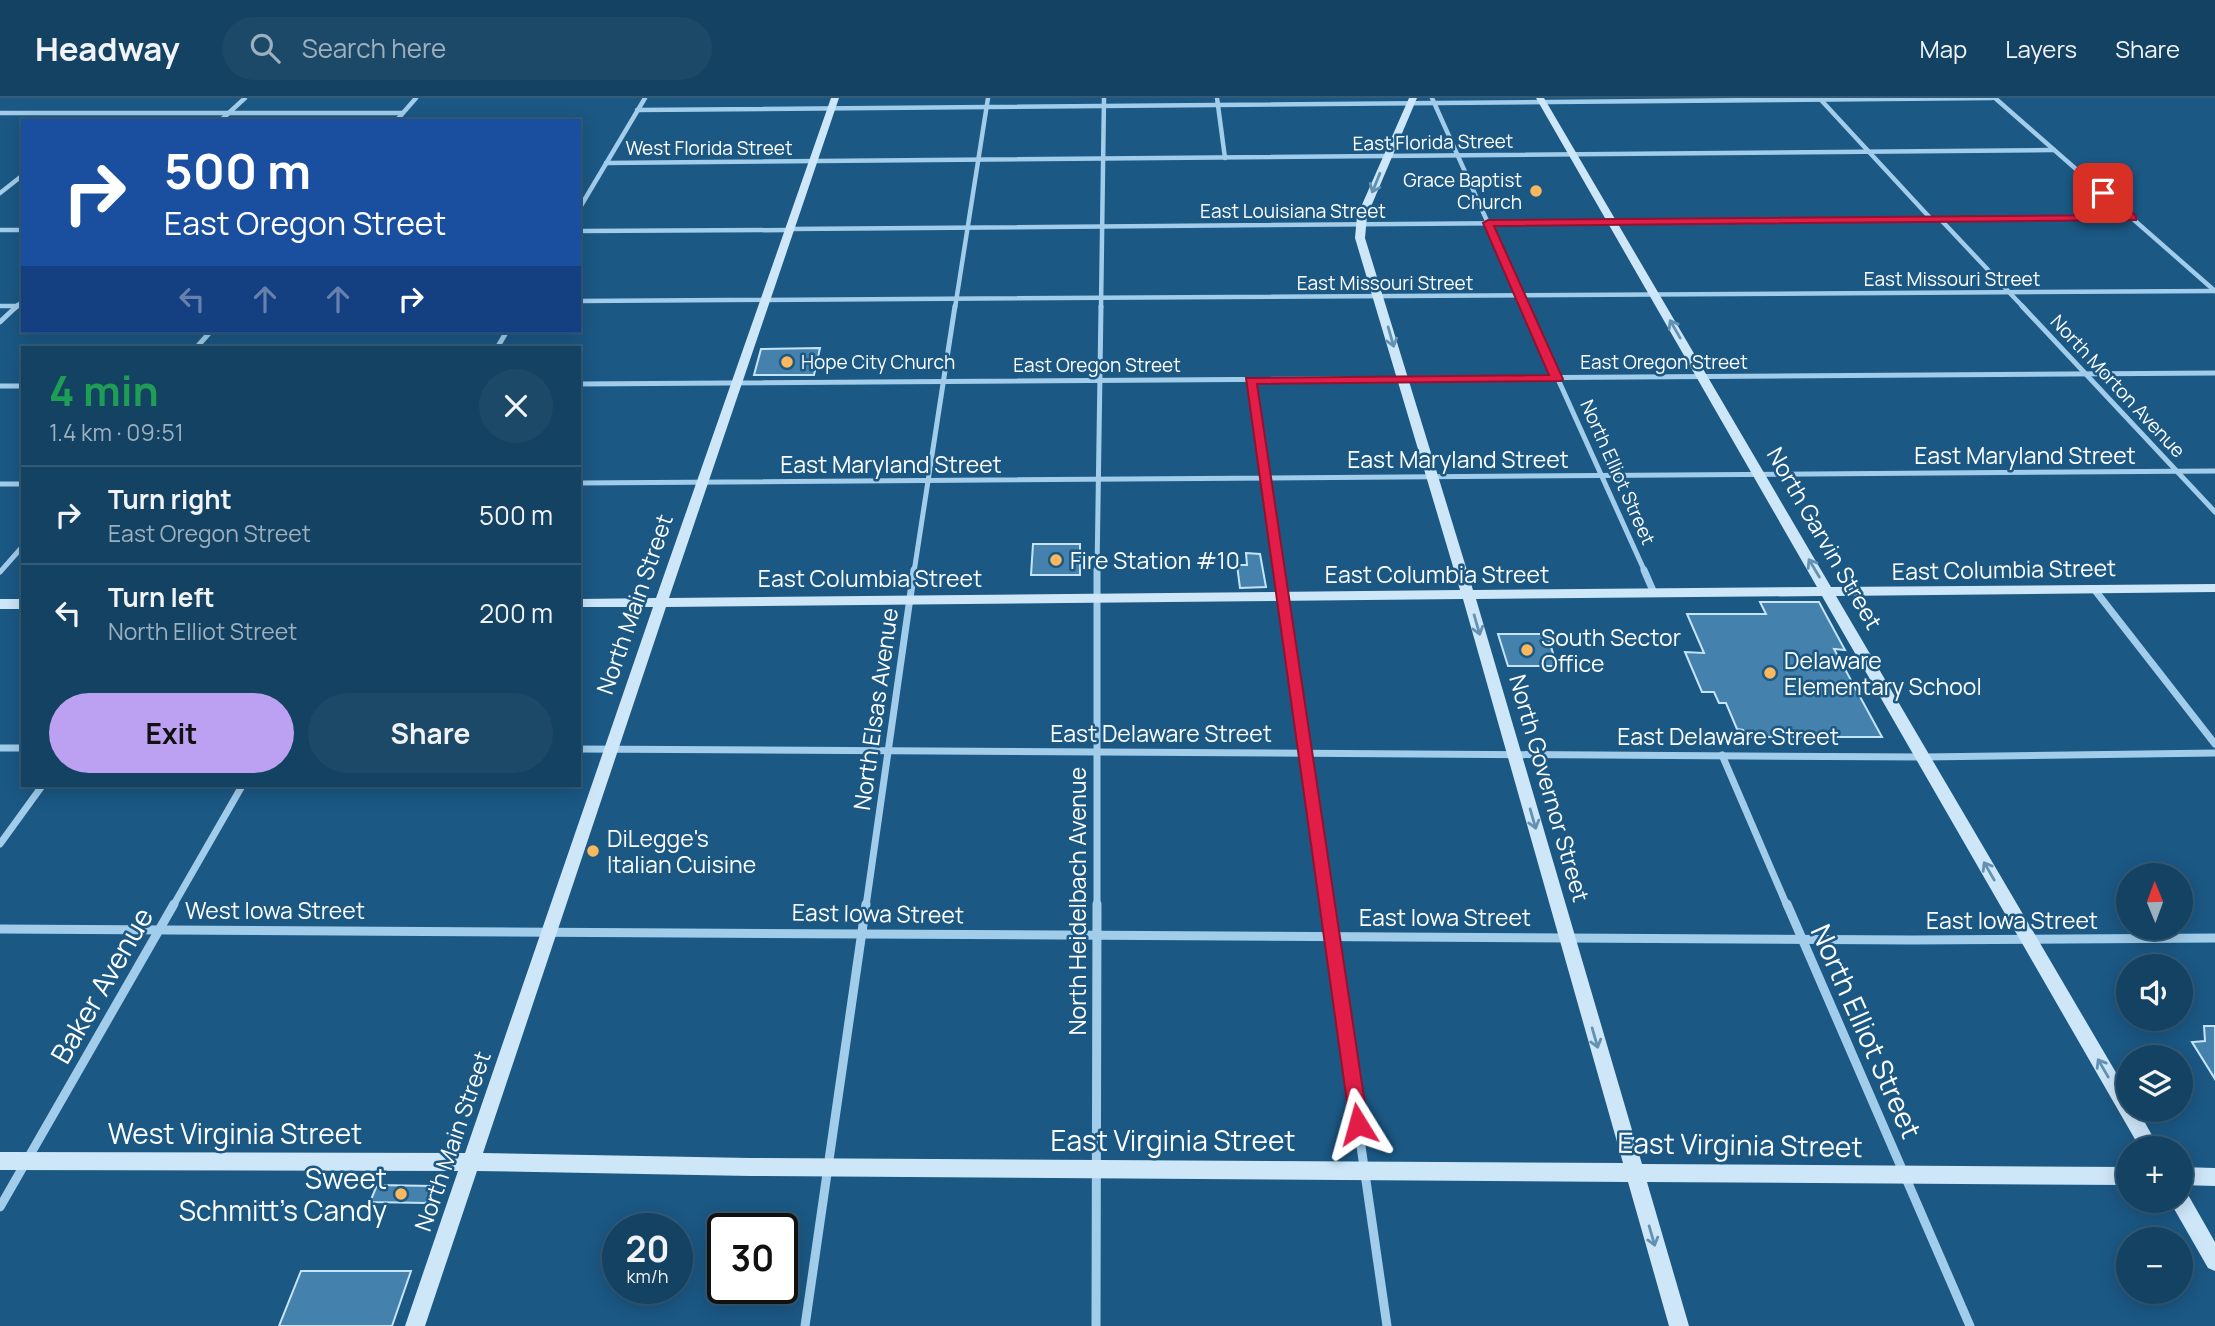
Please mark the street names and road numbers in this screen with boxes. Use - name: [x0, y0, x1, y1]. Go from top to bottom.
- street label: East Florida Street: [1352, 128, 1514, 156]
- street label: West Florida Street: [625, 135, 793, 161]
- street label: East Louisiana Street: [1200, 198, 1386, 224]
- street label: East Missouri Street: [1864, 266, 2040, 292]
- street label: East Missouri Street: [1297, 270, 1473, 296]
- street label: North Morton Avenue: [2045, 309, 2191, 463]
- street label: East Oregon Street: [1580, 349, 1748, 375]
- street label: East Oregon Street: [1013, 352, 1181, 378]
- street label: North Elliot Street: [1574, 395, 1662, 549]
- street label: East Maryland Street: [1914, 439, 2136, 471]
- street label: North Garvin Street: [1760, 441, 1890, 635]
- street label: East Maryland Street: [1347, 443, 1569, 475]
- street label: East Maryland Street: [780, 448, 1002, 480]
- street label: North Main Street: [588, 510, 680, 698]
- street label: East Columbia Street: [1892, 551, 2116, 587]
- street label: East Columbia Street: [1325, 558, 1549, 590]
- street label: East Columbia Street: [758, 562, 982, 594]
- street label: North Elsas Avenue: [845, 606, 905, 812]
- street label: North Governor Street: [1502, 671, 1598, 905]
- street label: East Delaware Street: [1050, 717, 1272, 749]
- street label: East Delaware Street: [1617, 720, 1839, 752]
- street label: North Heidelbach Avenue: [1061, 767, 1093, 1035]
- street label: West Iowa Street: [185, 894, 365, 926]
- street label: East Iowa Street: [792, 895, 964, 931]
- street label: Baker Avenue: [41, 900, 161, 1070]
- street label: East Iowa Street: [1359, 901, 1531, 933]
- street label: East Iowa Street: [1926, 904, 2098, 936]
- street label: North Elliot Street: [1803, 918, 1931, 1144]
- street label: North Main Street: [406, 1047, 498, 1235]
- street label: West Virginia Street: [108, 1114, 362, 1152]
- street label: East Virginia Street: [1050, 1121, 1296, 1159]
- street label: East Virginia Street: [1617, 1123, 1863, 1165]

